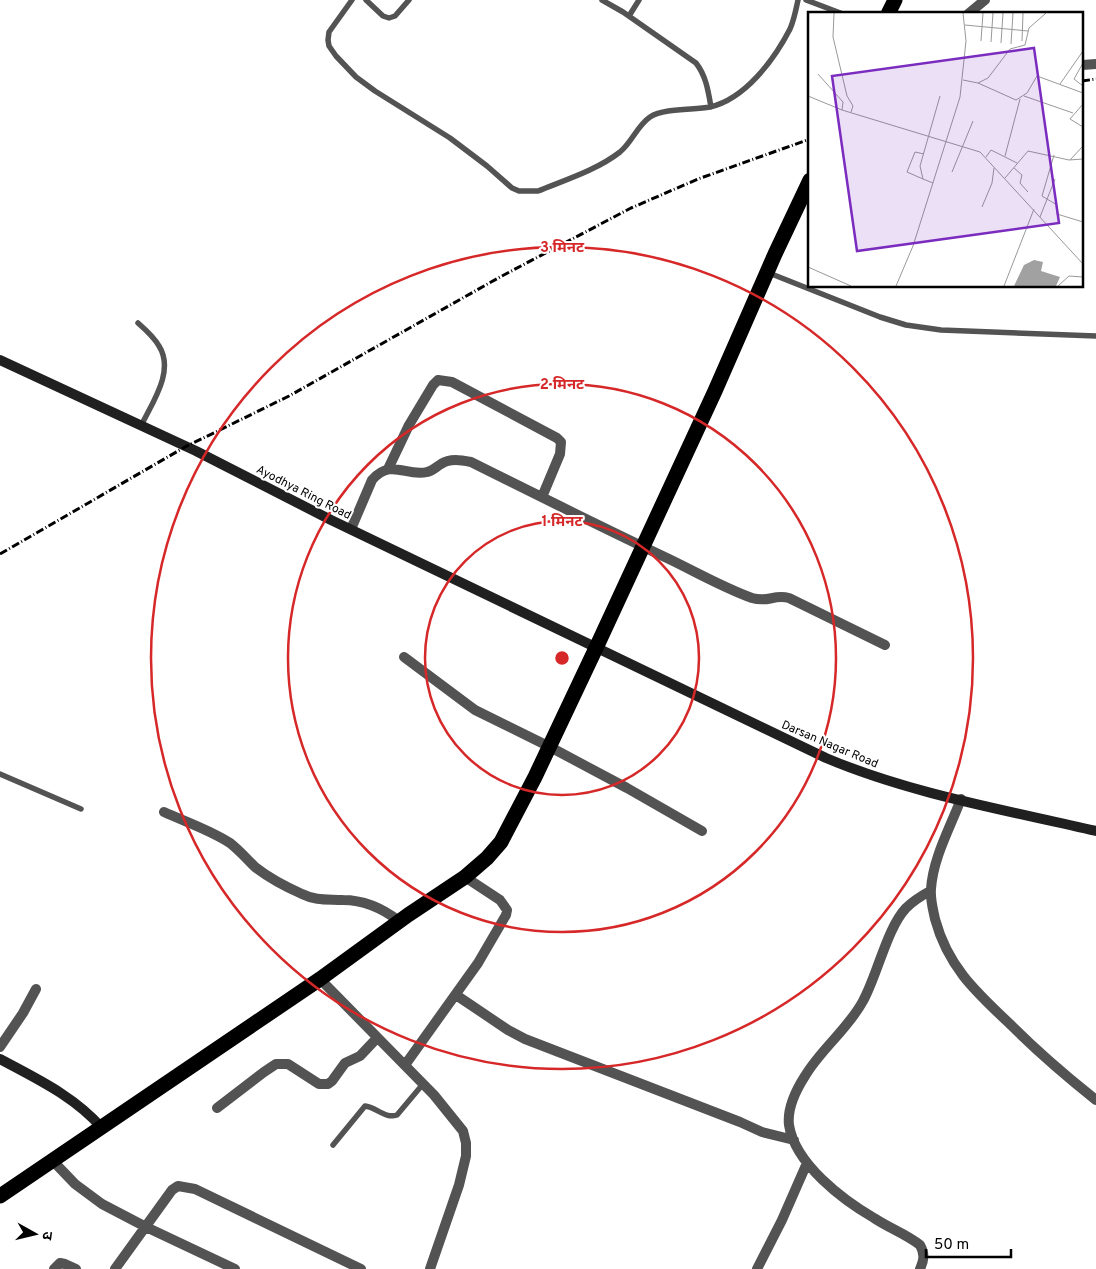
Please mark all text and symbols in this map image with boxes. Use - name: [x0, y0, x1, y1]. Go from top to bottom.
- inset map: [808, 12, 1084, 288]
- text: 3 मिनट: [540, 239, 585, 258]
- text: 2 मिनट: [540, 376, 585, 395]
- street label: Ayodhya Ring Road: [253, 462, 354, 524]
- text: 1 मिनट: [541, 513, 584, 532]
- centre of rings: [553, 649, 571, 667]
- street label: Darsan Nagar Road: [779, 717, 880, 773]
- north arrow: [10, 1209, 60, 1259]
- scale bar: [926, 1226, 1011, 1258]
- text: उ: [37, 1230, 55, 1242]
- text: 50 m: [934, 1236, 969, 1255]

